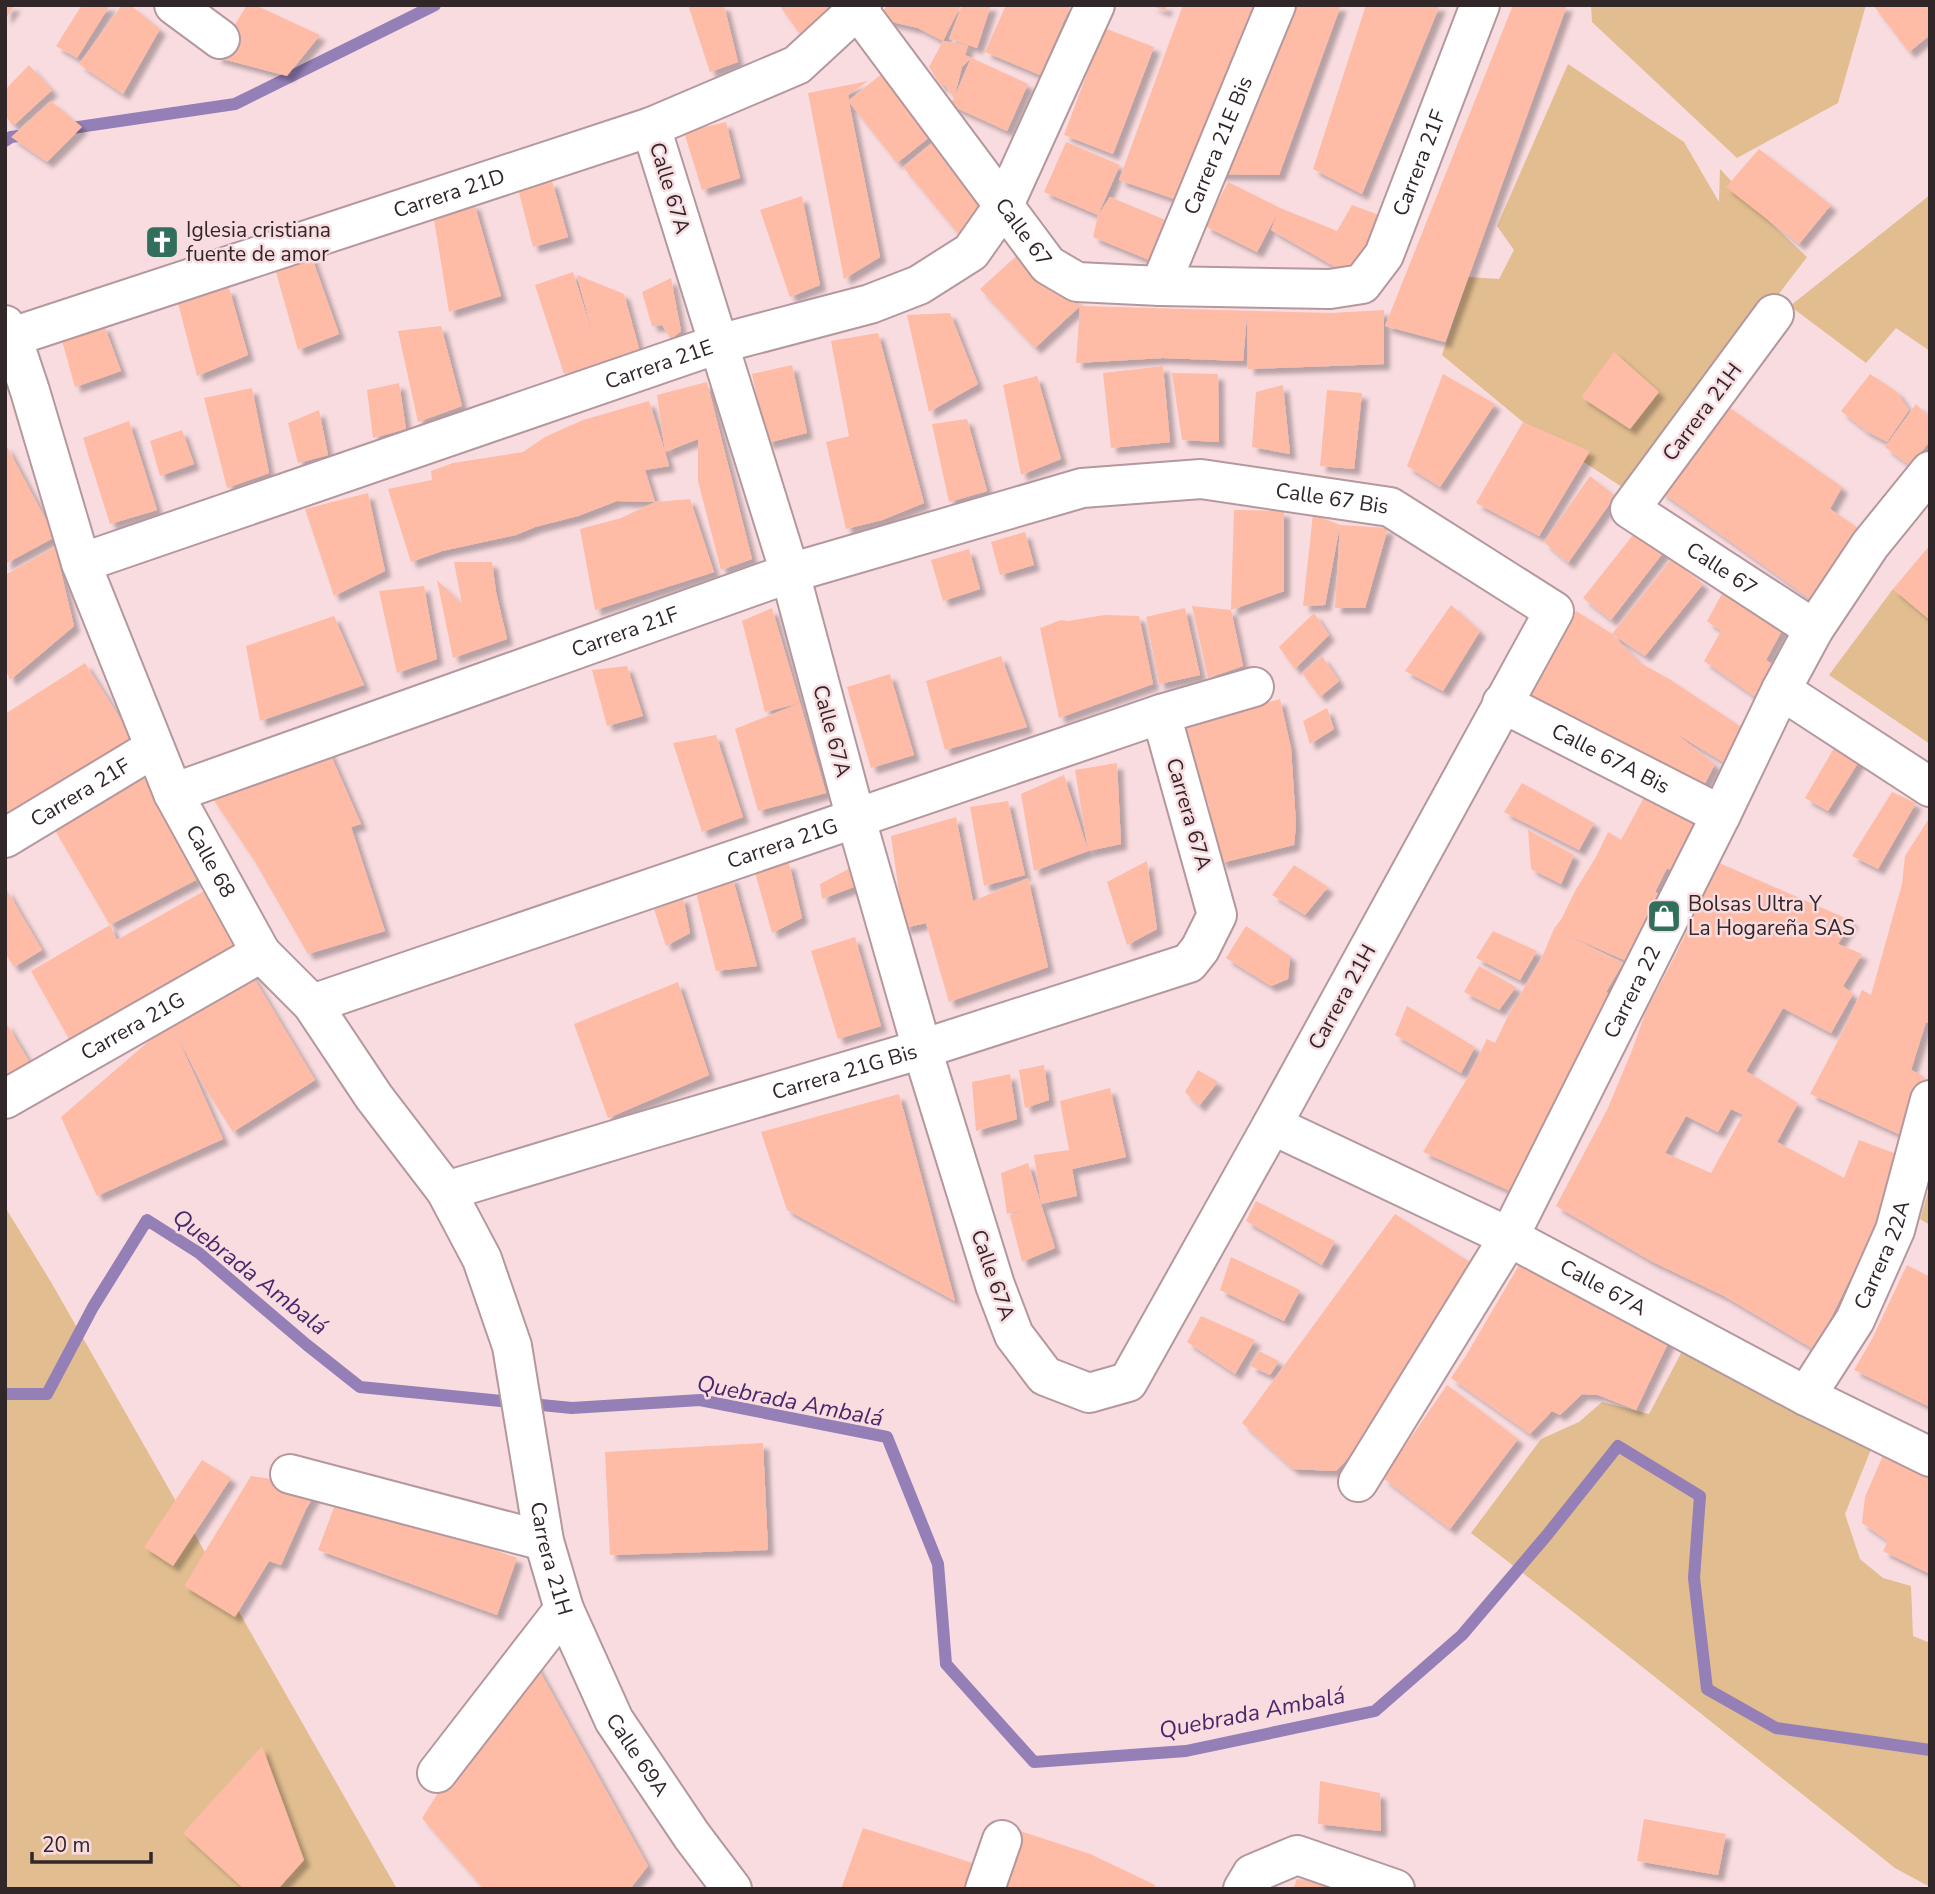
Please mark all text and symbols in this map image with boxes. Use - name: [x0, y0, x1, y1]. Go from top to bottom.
- street label: Carrera 21E Bis: [1177, 72, 1259, 219]
- street label: Carrera 21F: [1386, 106, 1452, 220]
- street label: Calle 67A: [643, 139, 697, 237]
- street label: Carrera 21D: [390, 162, 508, 225]
- street label: Calle 67: [989, 192, 1058, 272]
- place label: Iglesia cristiana fuente de amor: [186, 216, 331, 268]
- church icon: Iglesia cristiana fuente de amor: [143, 223, 181, 261]
- street label: Carrera 21E: [601, 333, 717, 396]
- street label: Carrera 21H: [1656, 357, 1748, 467]
- street label: Calle 67 Bis: [1274, 476, 1390, 521]
- street label: Calle 67: [1681, 536, 1763, 602]
- street label: Carrera 21F: [568, 600, 682, 664]
- street label: Calle 67A: [806, 682, 858, 780]
- street label: Calle 67A Bis: [1547, 717, 1674, 800]
- street label: Carrera 21F: [25, 752, 135, 833]
- street label: Carrera 67A: [1160, 755, 1218, 873]
- street label: Carrera 21G: [723, 811, 841, 875]
- street label: Calle 68: [179, 820, 242, 903]
- place label: Bolsas Ultra Y La Hogareña SAS: [1688, 890, 1855, 942]
- shop icon: Bolsas Ultra Y La Hogareña SAS: [1645, 897, 1683, 935]
- street label: Carrera 21H: [1302, 939, 1382, 1055]
- street label: Carrera 22: [1597, 941, 1667, 1043]
- street label: Carrera 21G: [76, 985, 190, 1067]
- street label: Carrera 21G Bis: [769, 1037, 921, 1107]
- street label: Carrera 22A: [1847, 1198, 1916, 1314]
- water label: Quebrada Ambalá: [166, 1202, 334, 1342]
- street label: Calle 67A: [964, 1226, 1022, 1324]
- street label: Calle 67A: [1555, 1253, 1651, 1322]
- water label: Quebrada Ambalá: [694, 1368, 886, 1434]
- street label: Carrera 21H: [524, 1500, 579, 1619]
- water label: Quebrada Ambalá: [1156, 1680, 1348, 1746]
- street label: Calle 69A: [599, 1708, 675, 1802]
- scale bar: [32, 1820, 150, 1864]
- text: 20 m: [42, 1831, 91, 1859]

